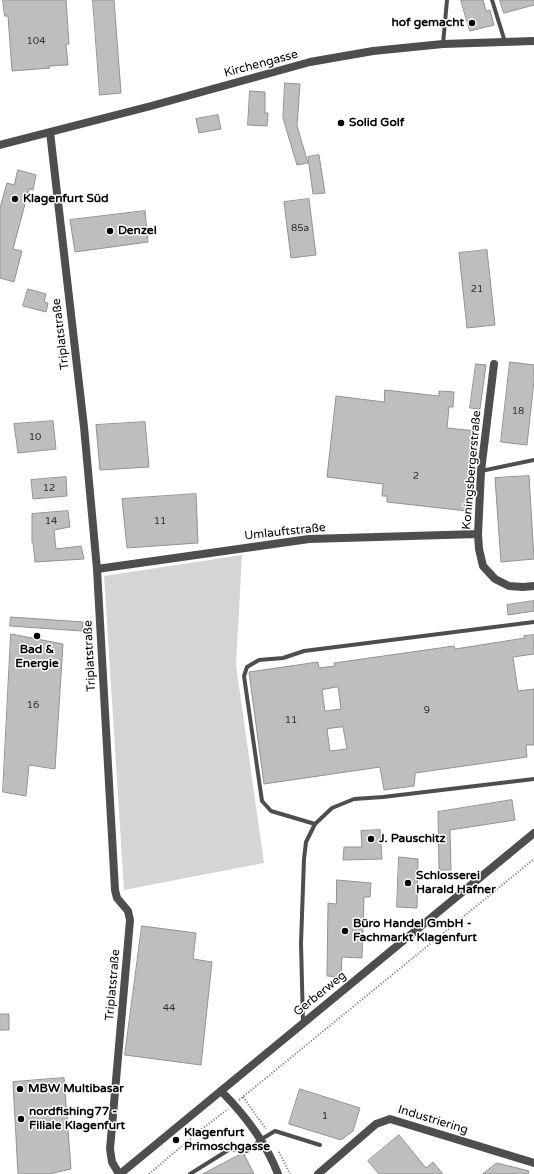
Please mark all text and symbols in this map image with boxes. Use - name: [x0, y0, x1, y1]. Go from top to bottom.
- place label: hof gemacht: [391, 16, 464, 30]
- marker: hof gemacht: [467, 18, 477, 28]
- house number: 104: [27, 35, 45, 47]
- street label: Kirchengasse: [222, 47, 300, 81]
- place label: Solid Golf: [349, 116, 404, 130]
- marker: Solid Golf: [336, 118, 346, 128]
- place label: Klagenfurt Süd: [23, 192, 109, 206]
- marker: Klagenfurt Süd: [10, 194, 20, 204]
- house number: 85a: [291, 222, 309, 234]
- place label: Denzel: [118, 224, 157, 238]
- marker: Denzel: [105, 226, 115, 236]
- house number: 21: [471, 283, 483, 295]
- street label: Triplatstraße: [49, 298, 73, 370]
- house number: 18: [512, 405, 524, 417]
- street label: Koningsbergerstraße: [460, 410, 484, 530]
- house number: 10: [29, 431, 41, 443]
- house number: 2: [413, 470, 419, 482]
- house number: 12: [43, 482, 55, 494]
- house number: 14: [45, 515, 57, 527]
- house number: 11: [154, 515, 166, 527]
- street label: Umlauftstraße: [244, 521, 326, 543]
- street label: Triplatstraße: [81, 620, 99, 692]
- marker: Bad & Energie: [32, 631, 42, 641]
- place label: Bad & Energie: [15, 643, 59, 671]
- house number: 16: [27, 699, 39, 711]
- house number: 9: [424, 704, 430, 716]
- house number: 11: [285, 714, 297, 726]
- place label: J. Pauschitz: [379, 832, 446, 846]
- marker: J. Pauschitz: [366, 834, 376, 844]
- place label: Schlosserei Harald Hafner: [416, 869, 496, 897]
- marker: Schlosserei Harald Hafner: [403, 878, 413, 888]
- place label: Büro Handel GmbH - Fachmarkt Klagenfurt: [353, 917, 477, 945]
- marker: Büro Handel GmbH - Fachmarkt Klagenfurt: [340, 926, 350, 936]
- street label: Triplatstraße: [103, 949, 123, 1021]
- street label: Gerberweg: [291, 969, 349, 1019]
- house number: 44: [163, 1002, 175, 1014]
- place label: MBW Multibasar: [28, 1082, 124, 1096]
- marker: MBW Multibasar: [15, 1084, 25, 1094]
- street label: Industriering: [396, 1102, 470, 1138]
- place label: nordfishing77 - Filiale Klagenfurt: [29, 1105, 125, 1133]
- house number: 1: [322, 1110, 328, 1122]
- marker: nordfishing77 - Filiale Klagenfurt: [16, 1114, 26, 1124]
- place label: Klagenfurt Primoschgasse: [184, 1126, 270, 1154]
- marker: Klagenfurt Primoschgasse: [171, 1135, 181, 1145]

